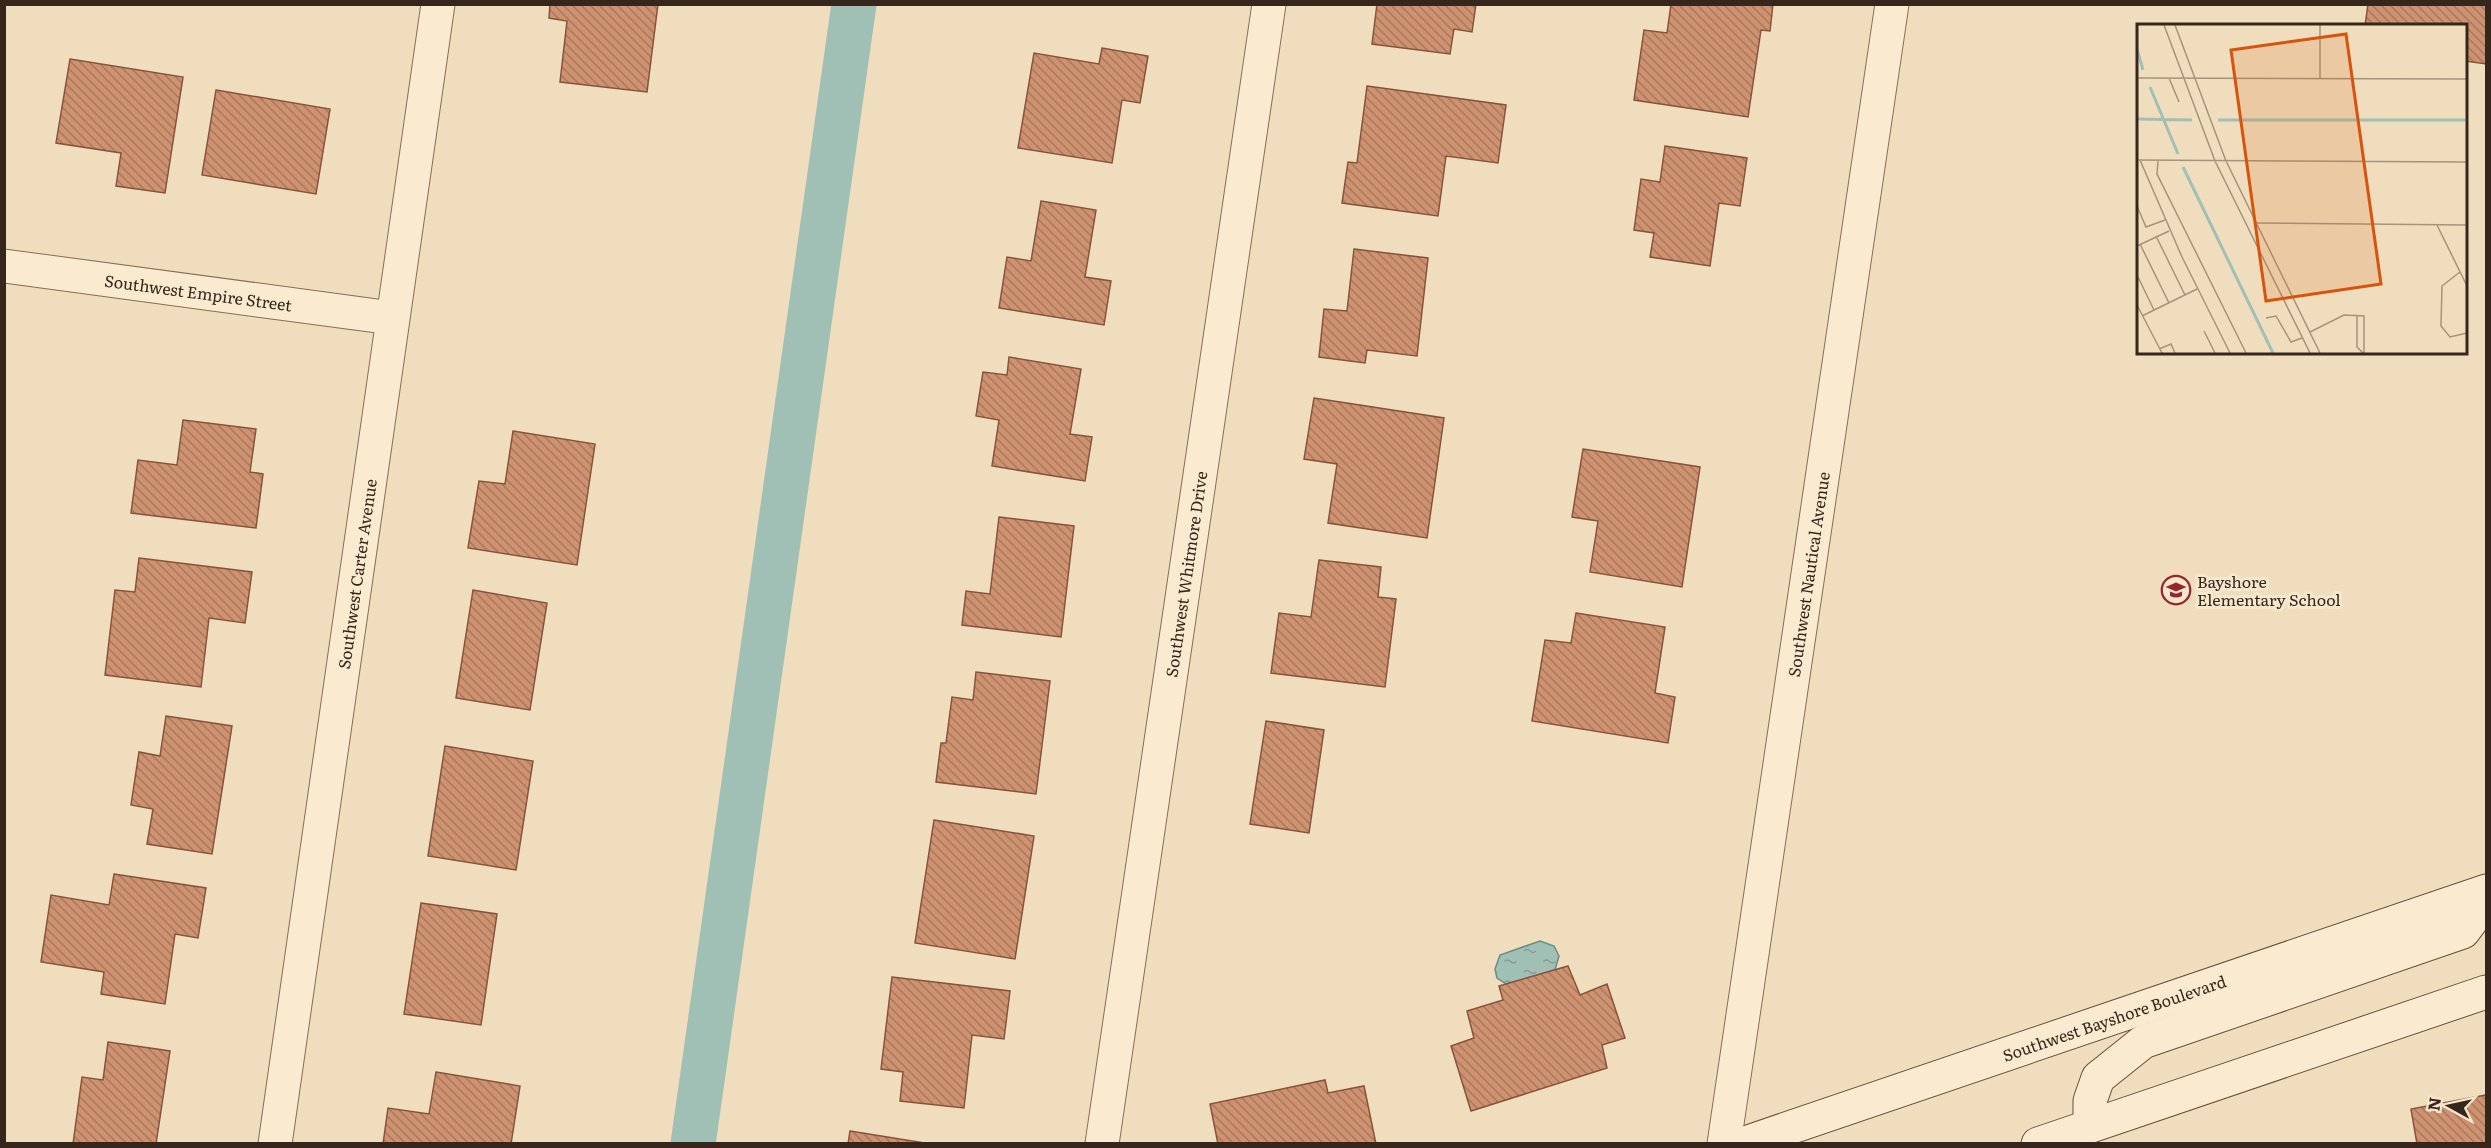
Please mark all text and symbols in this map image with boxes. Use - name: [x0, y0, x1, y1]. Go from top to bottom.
- inset map: [2137, 24, 2467, 354]
- street label: Southwest Empire Street: [103, 268, 294, 317]
- street label: Southwest Whitmore Drive: [1159, 469, 1212, 679]
- street label: Southwest Nautical Avenue: [1781, 470, 1835, 678]
- street label: Southwest Carter Avenue: [331, 477, 382, 671]
- place label: Bayshore Elementary School: [2197, 569, 2341, 611]
- school or university icon: Bayshore Elementary School: [2160, 574, 2192, 606]
- street label: Southwest Bayshore Boulevard: [1999, 968, 2229, 1067]
- north arrow: [2419, 1076, 2479, 1136]
- text: N: [2420, 1095, 2446, 1112]

